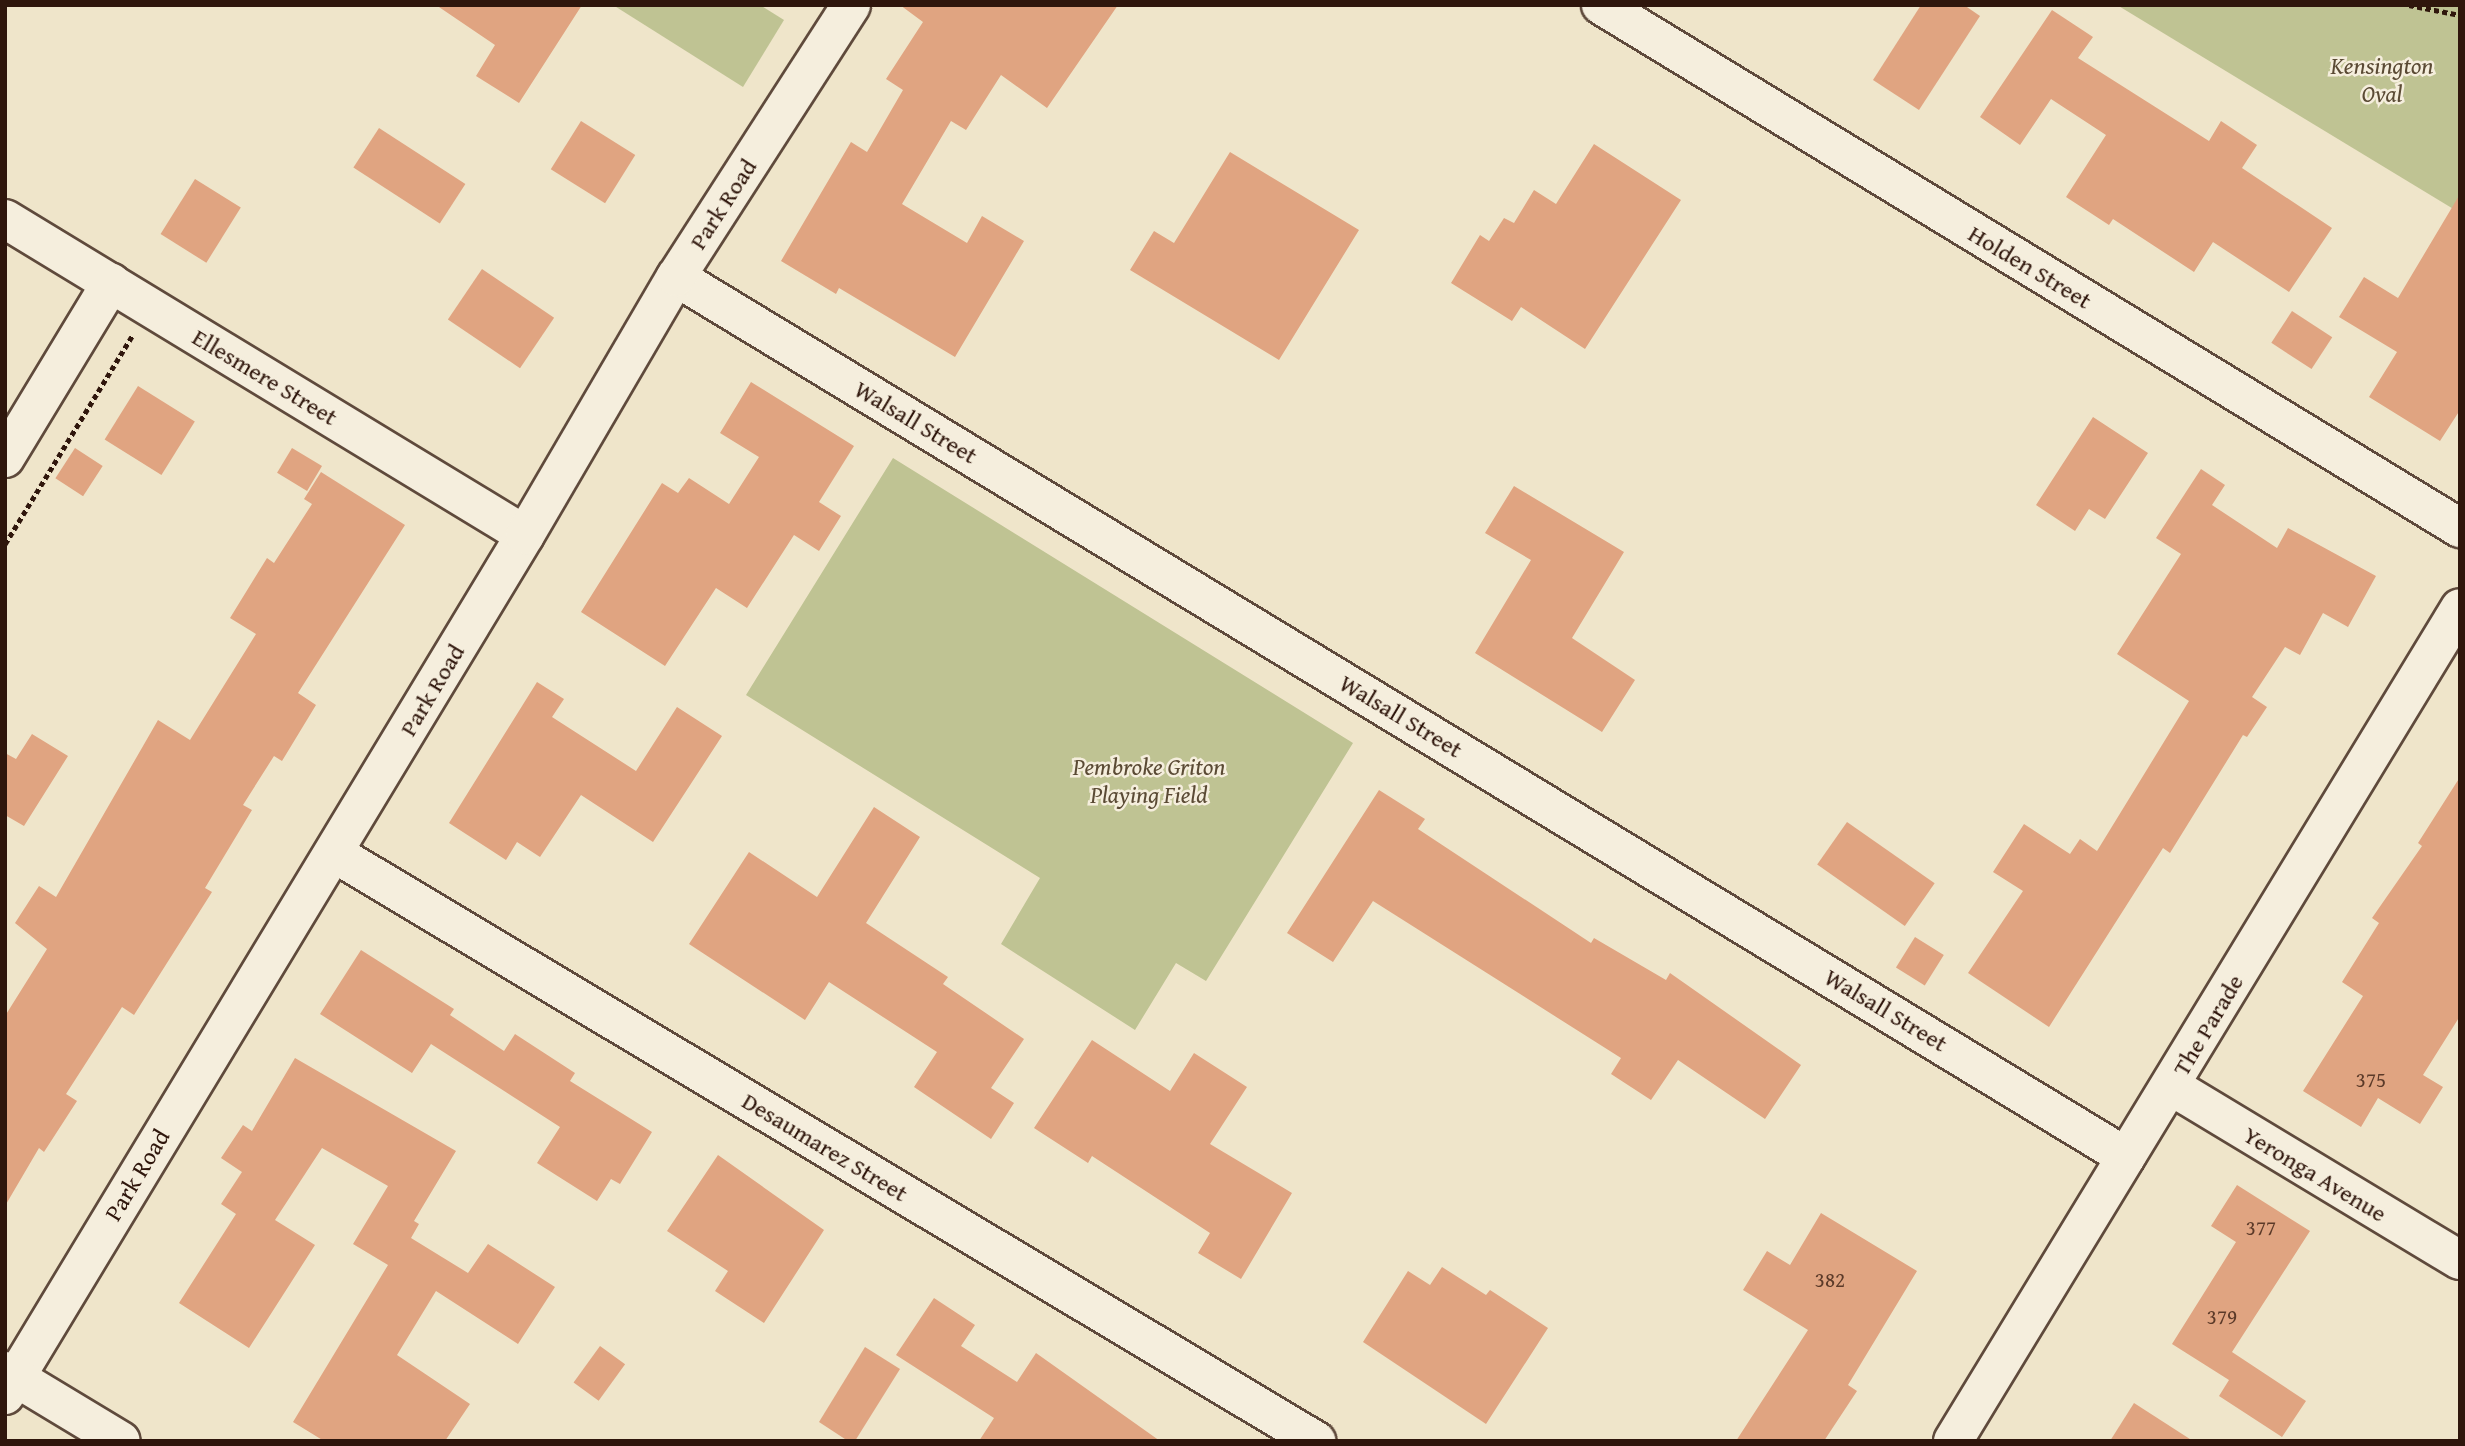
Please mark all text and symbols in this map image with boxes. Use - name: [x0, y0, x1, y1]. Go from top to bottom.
- park label: Kensington Oval: [2331, 52, 2433, 108]
- street label: Park Road: [683, 153, 763, 255]
- street label: Holden Street: [1963, 219, 2097, 315]
- street label: Ellesmere Street: [187, 322, 343, 432]
- street label: Walsall Street: [849, 374, 983, 470]
- street label: Park Road: [393, 639, 471, 741]
- street label: Walsall Street: [1334, 668, 1468, 764]
- park label: Pembroke Griton Playing Field: [1073, 753, 1225, 809]
- street label: Walsall Street: [1819, 962, 1953, 1058]
- street label: The Parade: [2167, 969, 2249, 1081]
- house number: 375: [2356, 1067, 2386, 1093]
- street label: Desaumarez Street: [737, 1086, 913, 1208]
- street label: Yeronga Avenue: [2238, 1120, 2392, 1228]
- street label: Park Road: [98, 1124, 176, 1226]
- house number: 377: [2246, 1215, 2276, 1241]
- house number: 382: [1815, 1267, 1845, 1293]
- house number: 379: [2207, 1304, 2237, 1330]

